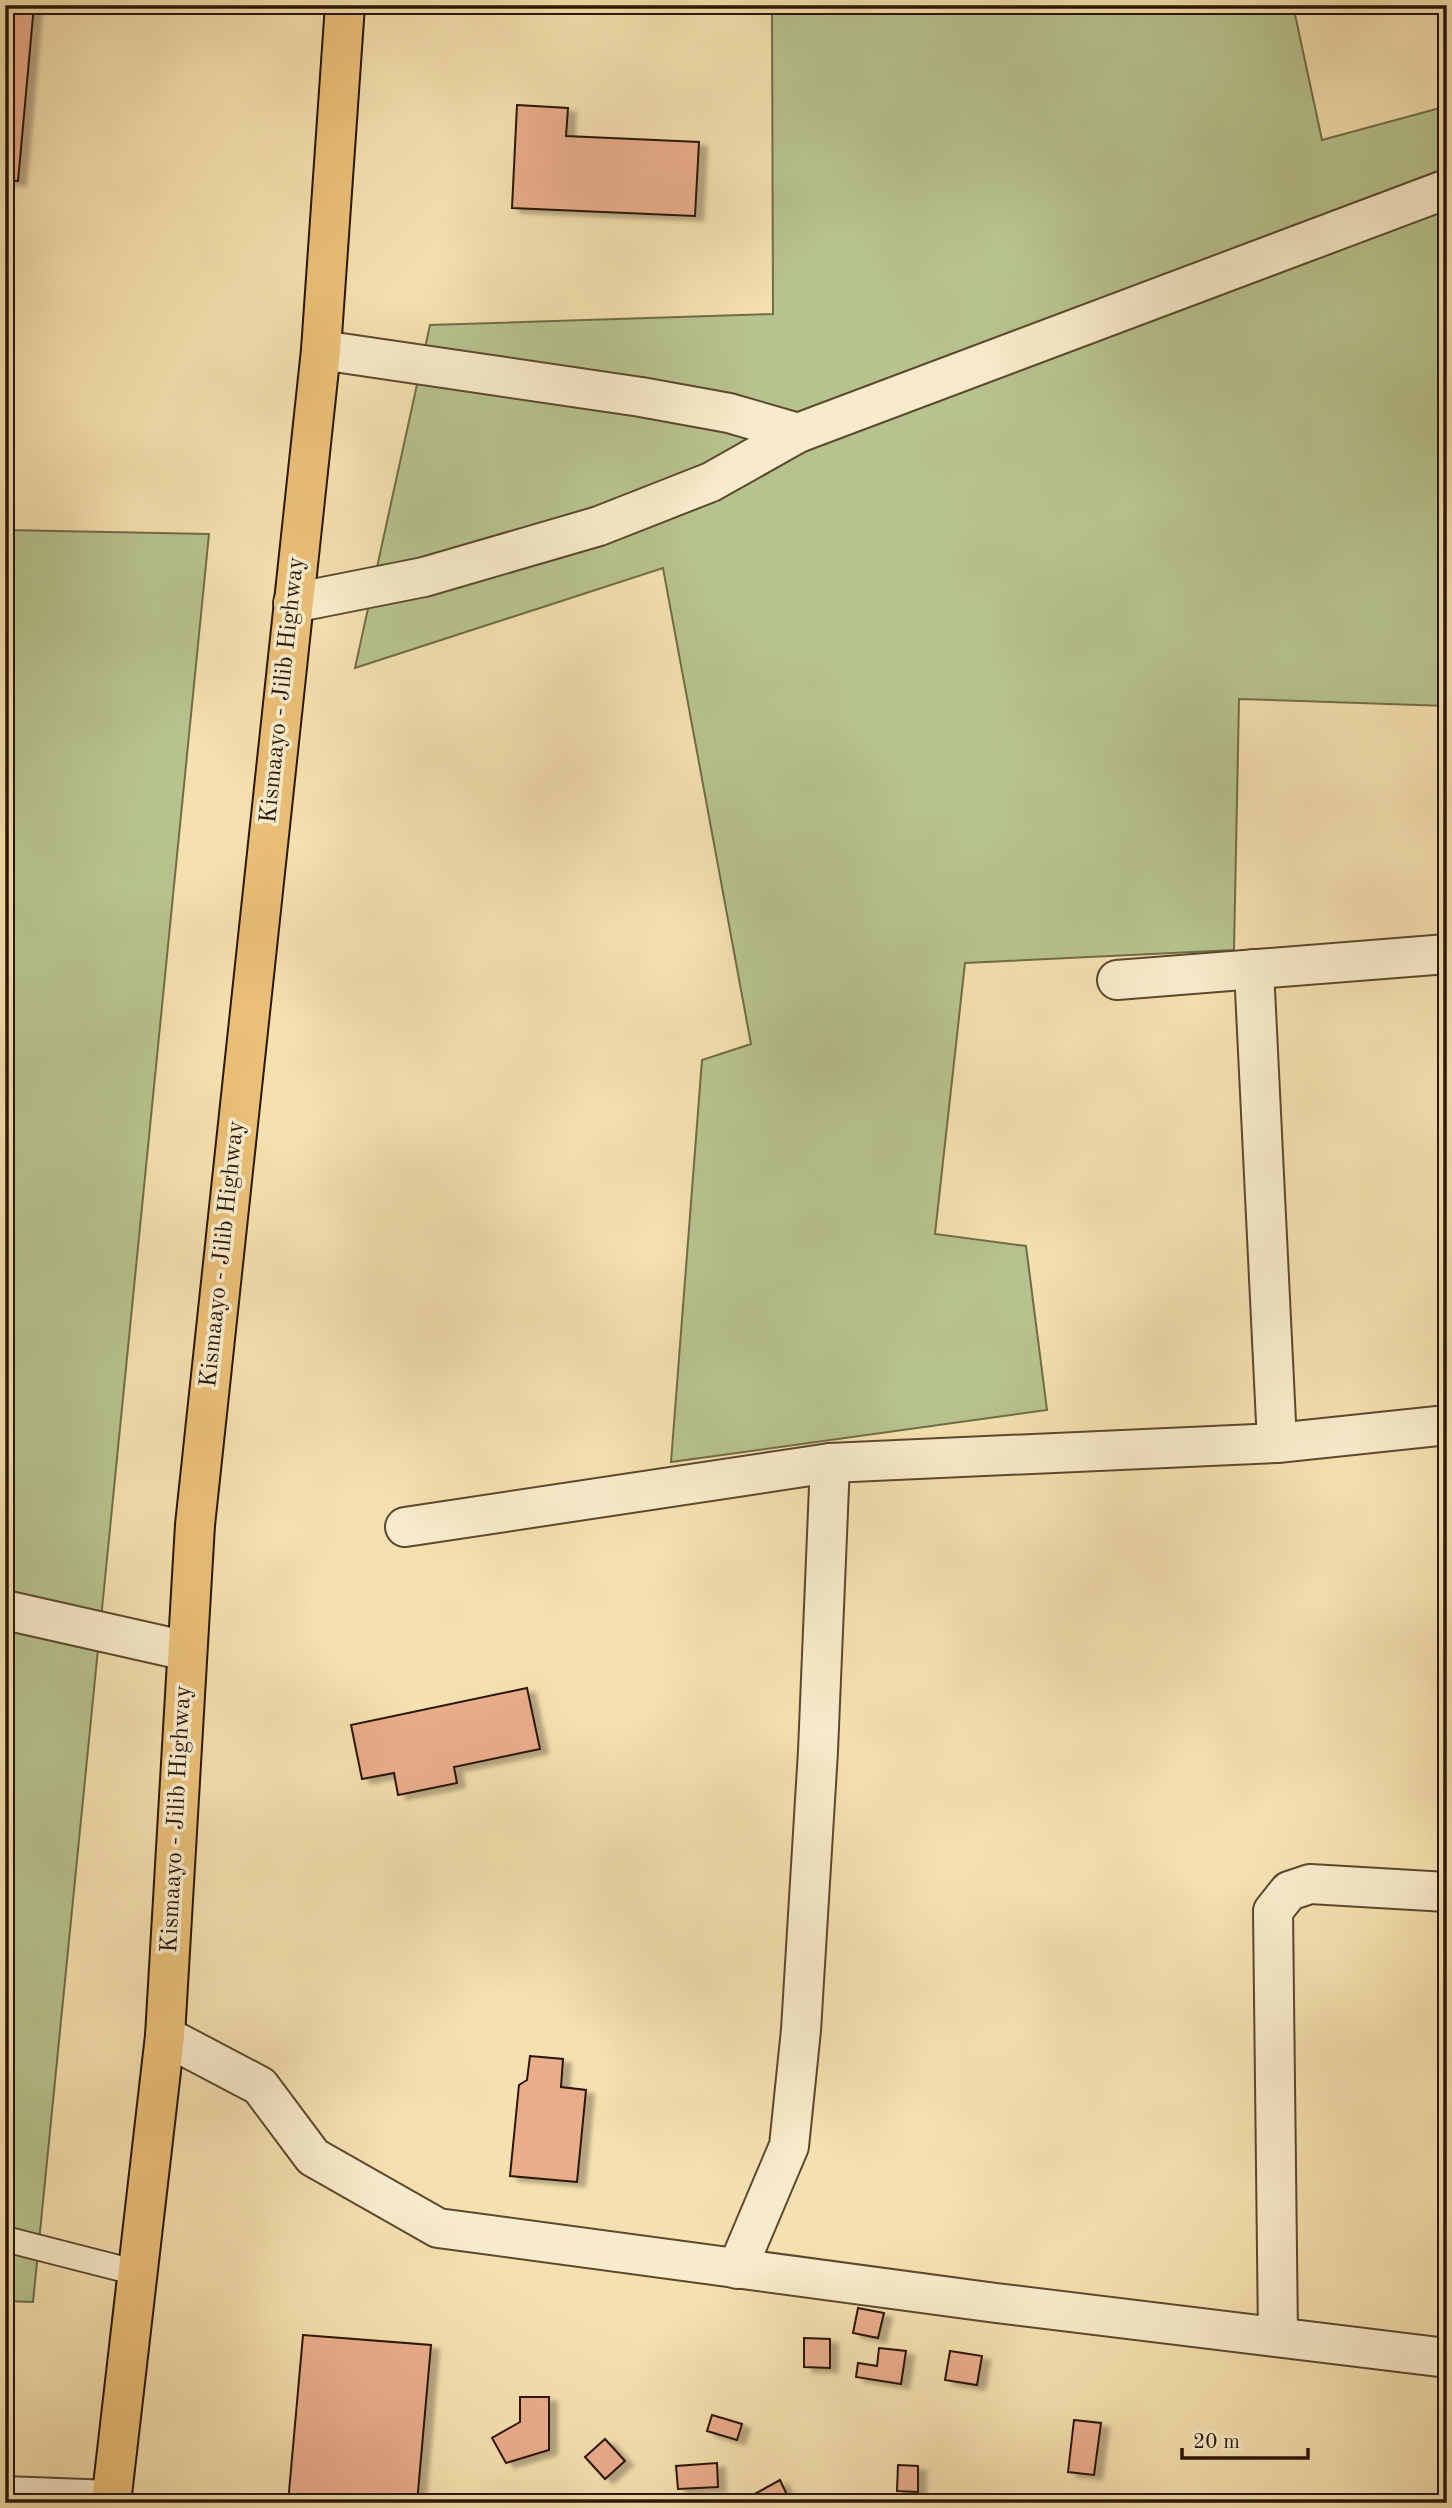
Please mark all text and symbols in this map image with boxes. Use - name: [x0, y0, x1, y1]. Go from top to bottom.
- street label: Kismaayo - Jilib Highway: [257, 555, 309, 825]
- street label: Kismaayo - Jilib Highway: [197, 1119, 249, 1389]
- street label: Kismaayo - Jilib Highway: [158, 1684, 196, 1953]
- scale bar: [1182, 2417, 1308, 2461]
- text: 20 m: [1193, 2432, 1240, 2453]

